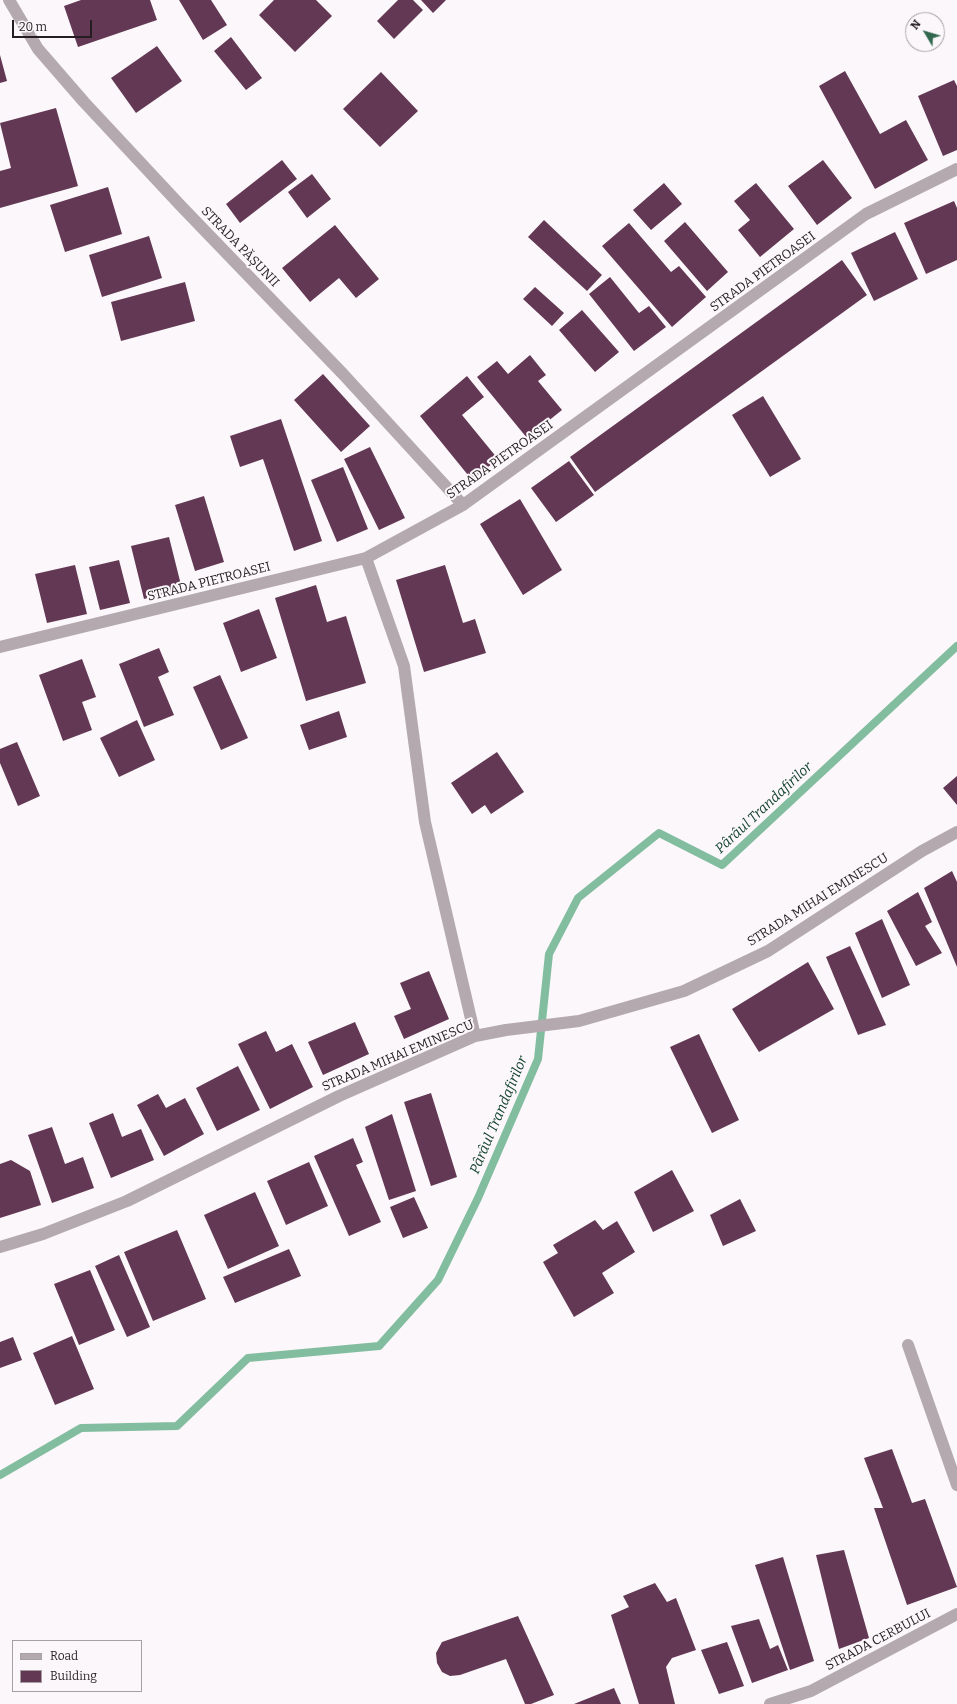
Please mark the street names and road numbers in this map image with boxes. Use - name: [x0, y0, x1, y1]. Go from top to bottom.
- street label: STRADA PĂȘUNII: [198, 204, 282, 290]
- street label: STRADA PIETROASEI: [707, 229, 819, 315]
- street label: STRADA PIETROASEI: [444, 417, 556, 503]
- street label: STRADA PIETROASEI: [146, 559, 272, 605]
- street label: STRADA MIHAI EMINESCU: [745, 850, 891, 950]
- street label: STRADA MIHAI EMINESCU: [320, 1017, 476, 1095]
- street label: STRADA CERBULUI: [823, 1606, 933, 1674]

